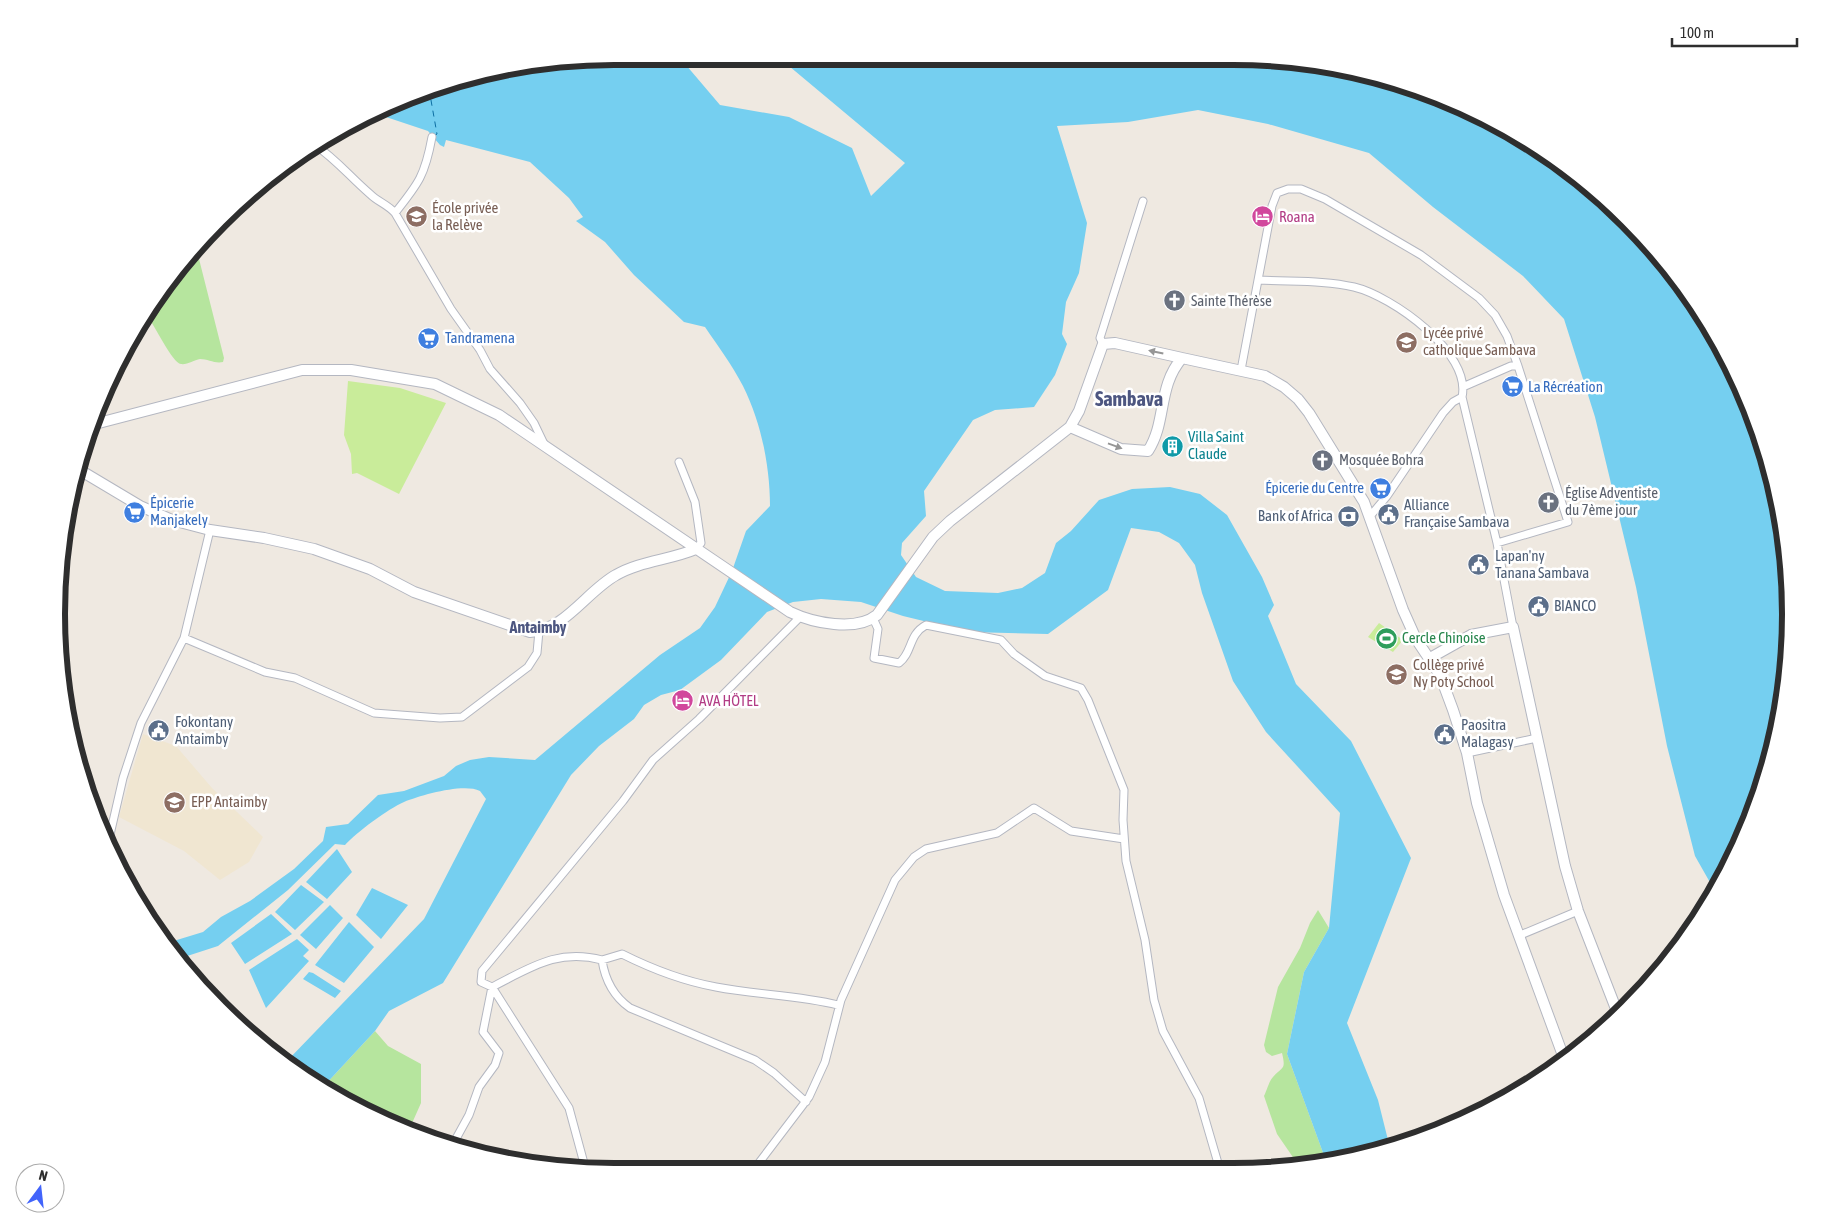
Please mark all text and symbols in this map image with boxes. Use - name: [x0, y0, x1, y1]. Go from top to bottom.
- scale bar: [1672, 15, 1797, 47]
- text: 100 m: [1680, 24, 1714, 41]
- place label: École privée la Relève: [432, 199, 498, 233]
- school or university icon: École privée la Relève: [404, 205, 428, 229]
- hotel icon: Roana: [1251, 205, 1275, 229]
- place label: Roana: [1279, 208, 1315, 225]
- church icon: Sainte Thérèse: [1163, 289, 1187, 313]
- place label: Sainte Thérèse: [1191, 292, 1272, 309]
- place label: Lycée privé catholique Sambava: [1423, 324, 1536, 358]
- supermarket icon: Tandramena: [417, 326, 441, 350]
- place label: Tandramena: [445, 329, 515, 346]
- school or university icon: Lycée privé catholique Sambava: [1395, 330, 1419, 354]
- one-way arrow: [1148, 348, 1163, 356]
- supermarket icon: La Récréation: [1500, 375, 1524, 399]
- place label: La Récréation: [1528, 378, 1603, 395]
- district label: Sambava: [1095, 387, 1163, 410]
- place label: Villa Saint Claude: [1188, 428, 1244, 462]
- building icon: Villa Saint Claude: [1160, 434, 1184, 458]
- one-way arrow: [1108, 442, 1123, 450]
- church icon: Mosquée Bohra: [1311, 448, 1335, 472]
- place label: Mosquée Bohra: [1339, 451, 1424, 468]
- supermarket icon: Épicerie du Centre: [1368, 476, 1392, 500]
- place label: Épicerie du Centre: [1265, 479, 1364, 496]
- place label: Église Adventiste du 7ème jour: [1565, 484, 1658, 518]
- church icon: Église Adventiste du 7ème jour: [1537, 490, 1561, 514]
- place label: Épicerie Manjakely: [150, 494, 208, 528]
- place label: Alliance Française Sambava: [1404, 496, 1509, 530]
- supermarket icon: Épicerie Manjakely: [122, 500, 146, 524]
- public building icon: Alliance Française Sambava: [1376, 502, 1400, 526]
- bank icon: Bank of Africa: [1337, 504, 1361, 528]
- place label: Bank of Africa: [1258, 507, 1333, 524]
- place label: Lapan'ny Tanana Sambava: [1495, 547, 1589, 581]
- public building icon: Lapan'ny Tanana Sambava: [1467, 553, 1491, 577]
- public building icon: BIANCO: [1526, 594, 1550, 618]
- place label: BIANCO: [1554, 597, 1597, 614]
- district label: Antaimby: [509, 618, 567, 636]
- sports icon: Cercle Chinoise: [1374, 626, 1398, 650]
- place label: Cercle Chinoise: [1402, 629, 1486, 646]
- place label: Collège privé Ny Poty School: [1413, 656, 1494, 690]
- school or university icon: Collège privé Ny Poty School: [1385, 662, 1409, 686]
- hotel icon: AVA HÖTEL: [671, 689, 695, 713]
- place label: AVA HÖTEL: [699, 692, 759, 709]
- place label: Fokontany Antaimby: [175, 713, 233, 747]
- place label: Paositra Malagasy: [1461, 716, 1514, 750]
- public building icon: Fokontany Antaimby: [147, 719, 171, 743]
- public building icon: Paositra Malagasy: [1433, 722, 1457, 746]
- school or university icon: EPP Antaimby: [163, 790, 187, 814]
- place label: EPP Antaimby: [191, 793, 267, 810]
- north arrow: [15, 1163, 65, 1213]
- text: N: [37, 1167, 49, 1184]

